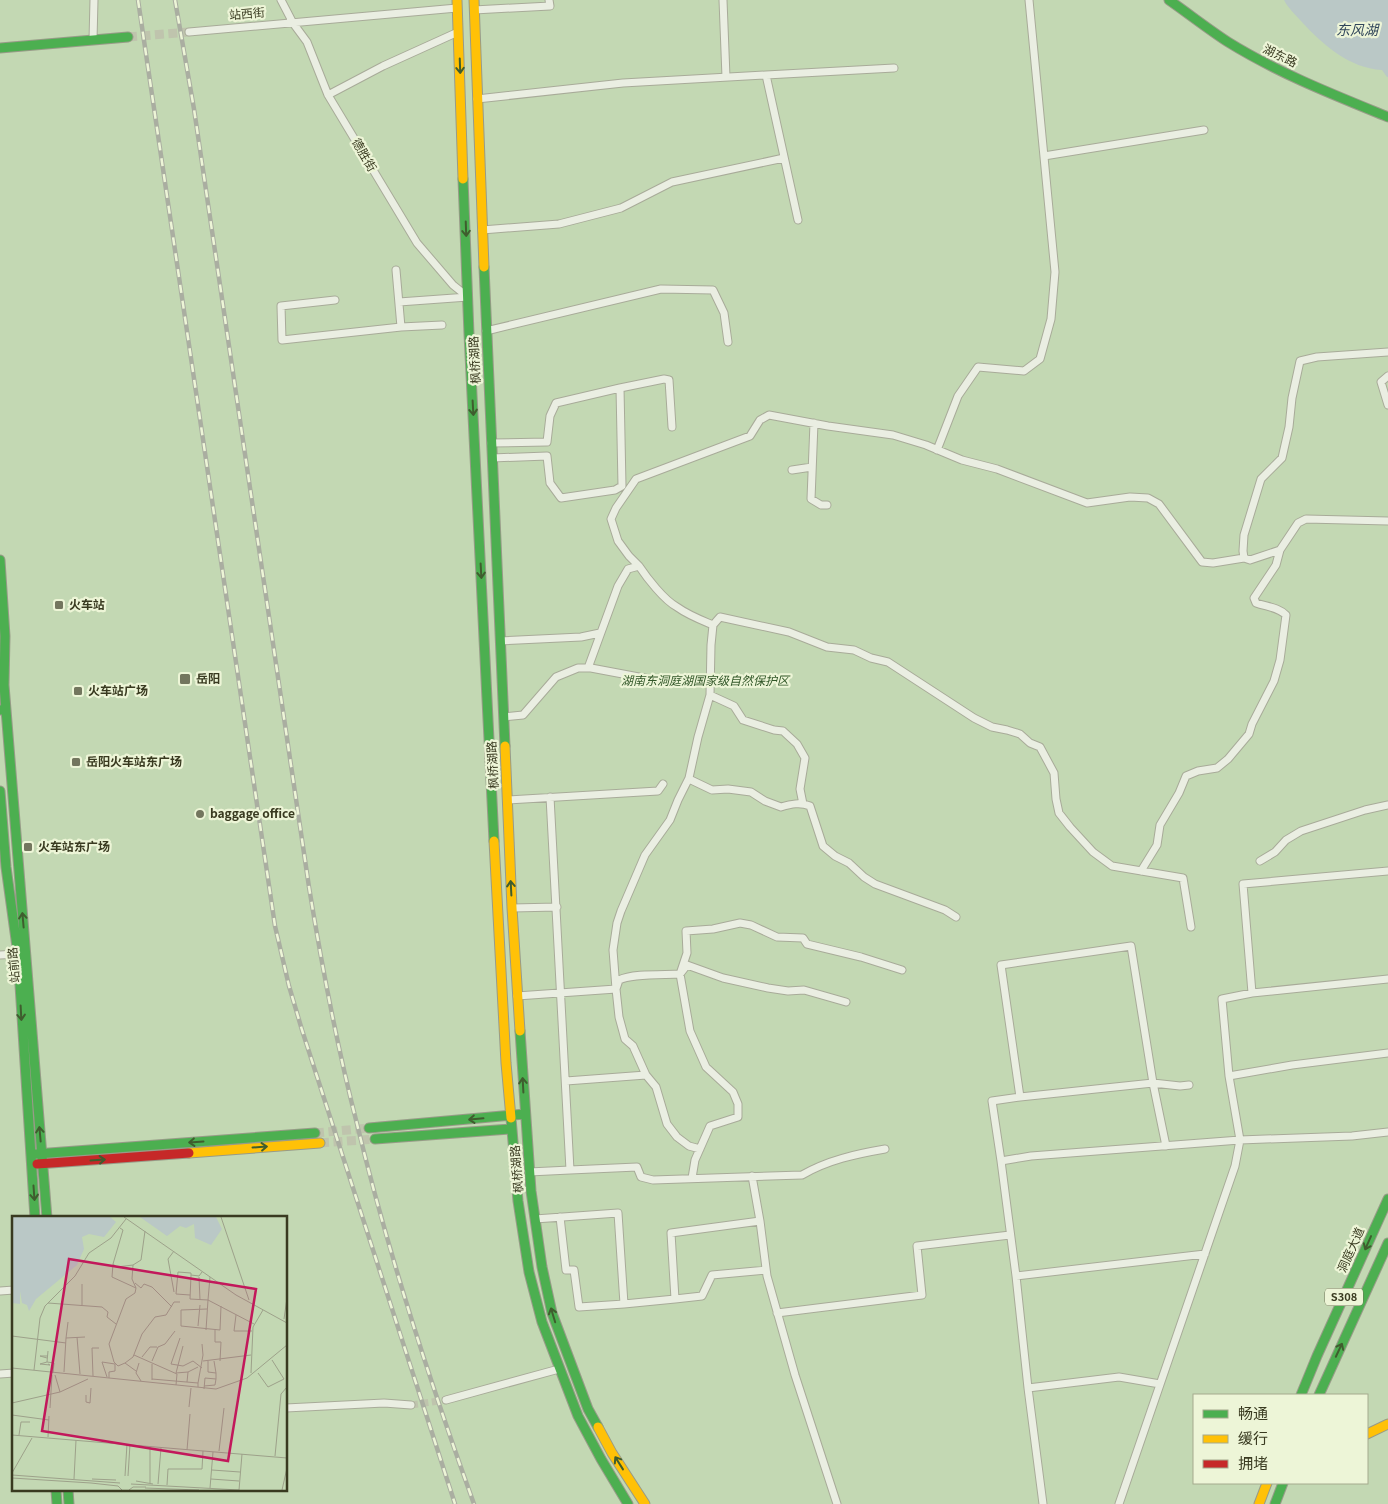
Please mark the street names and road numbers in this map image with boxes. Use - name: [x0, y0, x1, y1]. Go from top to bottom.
- street label: 站西街: [228, 2, 266, 23]
- street label: 湖东路: [1261, 39, 1301, 70]
- street label: 德胜街: [349, 134, 382, 174]
- street label: 枫桥湖路: [464, 336, 483, 384]
- street label: 枫桥湖路: [482, 741, 501, 789]
- street label: 站前路: [2, 946, 23, 984]
- street label: 枫桥湖路: [505, 1144, 526, 1194]
- street label: 洞庭大道: [1332, 1224, 1367, 1275]
- road number: S308: [1325, 1288, 1363, 1305]

